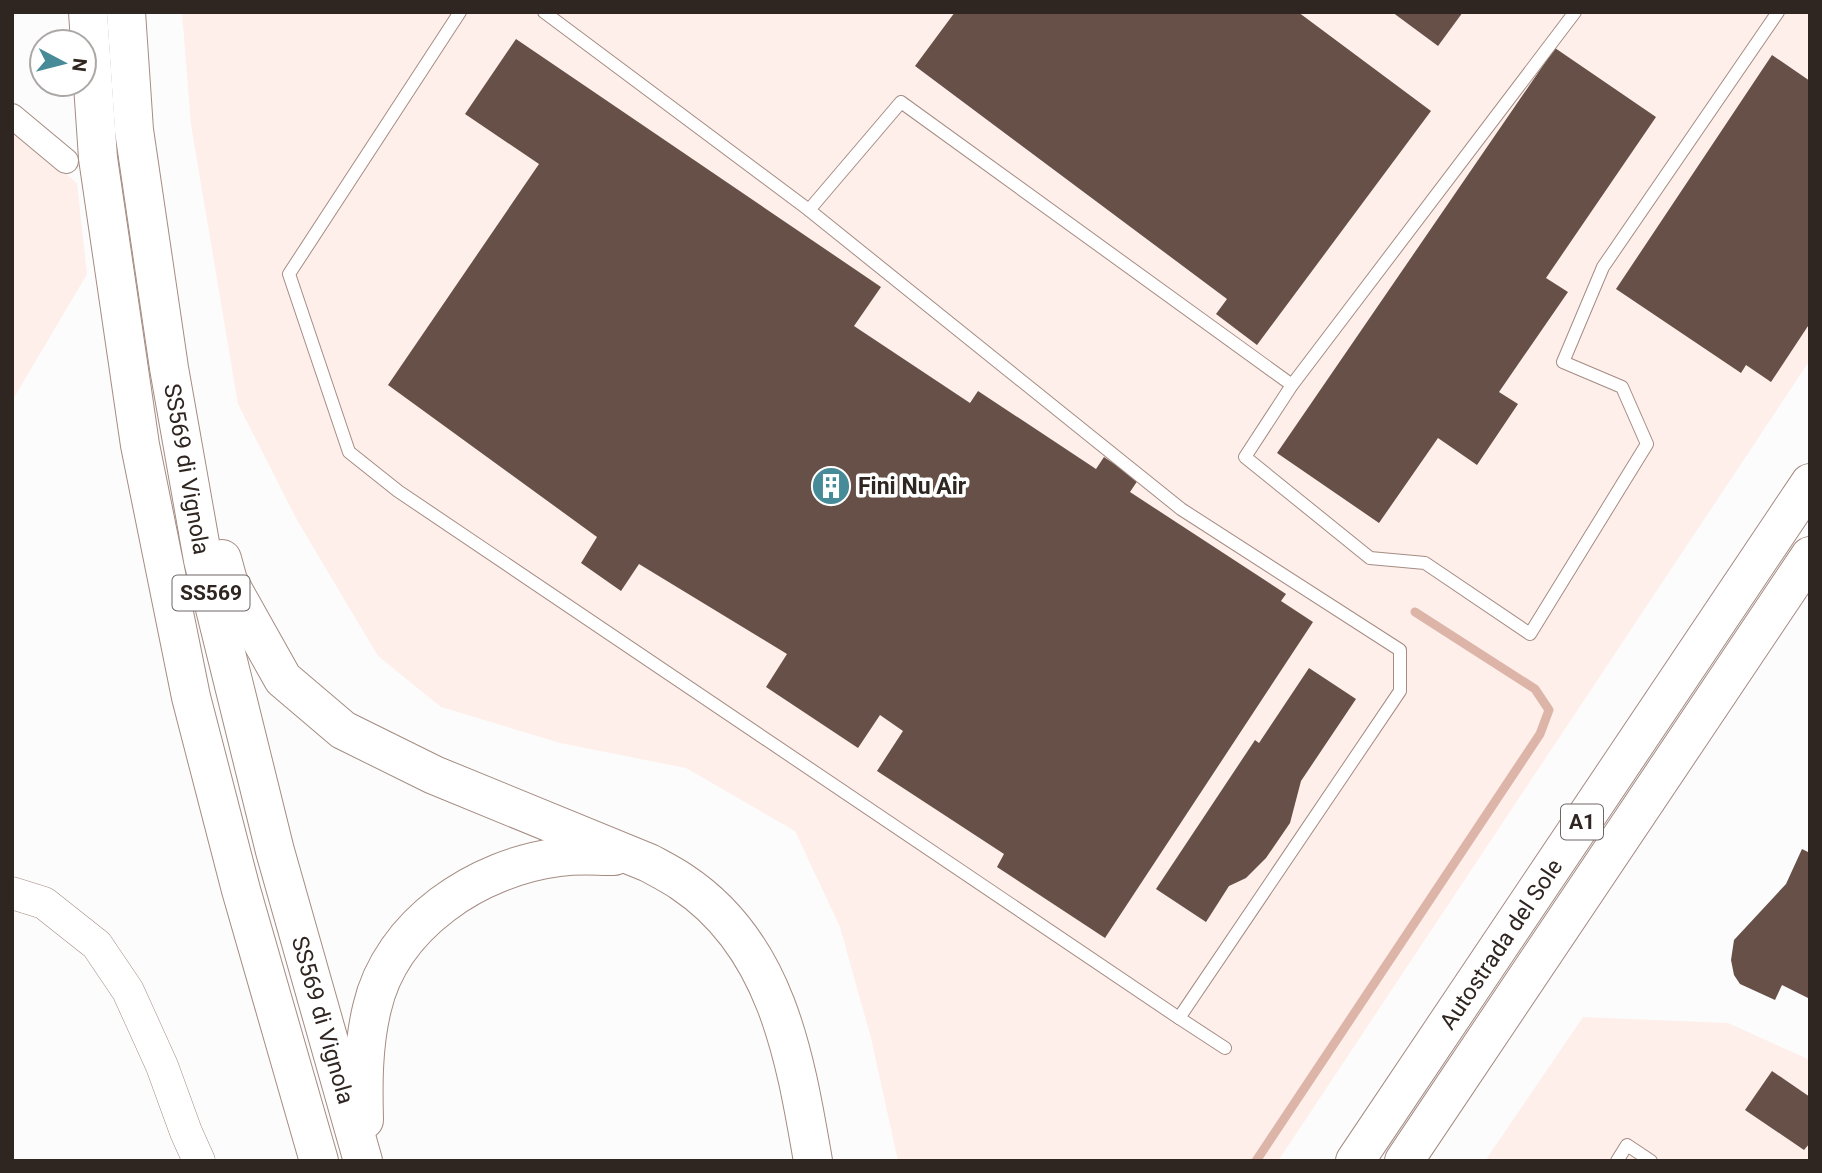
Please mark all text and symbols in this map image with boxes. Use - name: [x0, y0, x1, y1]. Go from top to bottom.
- north arrow: [28, 28, 98, 98]
- text: N: [67, 57, 92, 73]
- street label: SS569 di Vignola: [158, 381, 215, 557]
- building icon: Fini Nu Air: [810, 465, 852, 507]
- place label: Fini Nu Air: [858, 473, 967, 500]
- road number: SS569: [172, 576, 249, 610]
- road number: A1: [1561, 804, 1603, 840]
- street label: Autostrada del Sole: [1434, 854, 1568, 1035]
- street label: SS569 di Vignola: [286, 933, 359, 1107]

